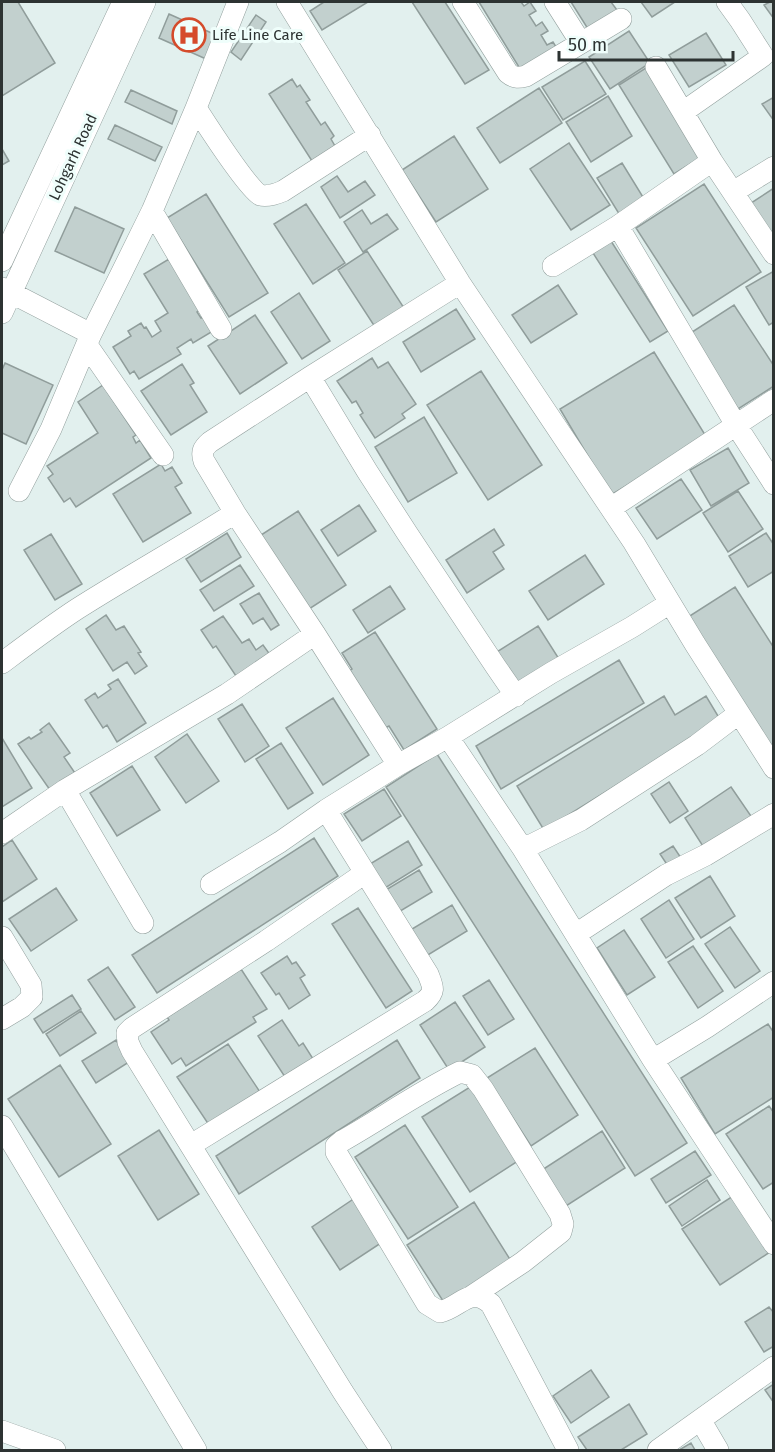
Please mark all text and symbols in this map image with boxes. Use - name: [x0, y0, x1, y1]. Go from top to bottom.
- hospital icon: Life Line Care: [171, 17, 207, 53]
- scale bar: [559, 24, 733, 62]
- place label: Life Line Care: [212, 26, 303, 44]
- text: 50 m: [568, 34, 607, 56]
- street label: Lohgarh Road: [45, 111, 101, 203]

